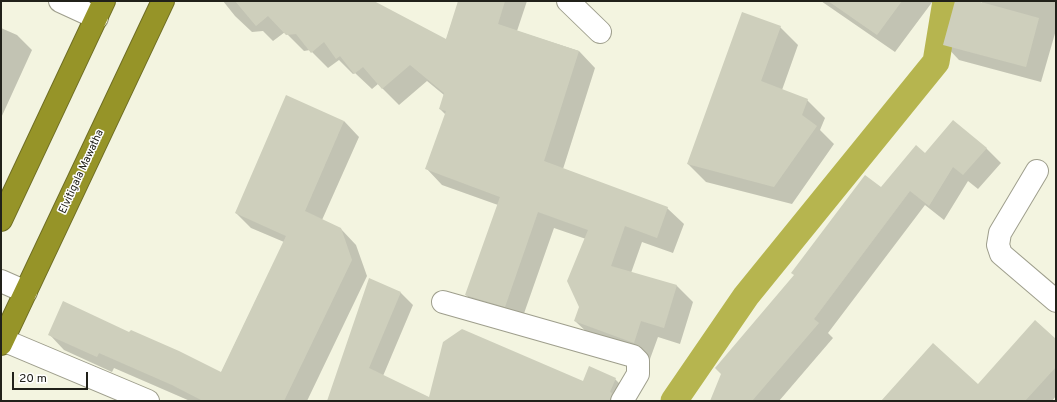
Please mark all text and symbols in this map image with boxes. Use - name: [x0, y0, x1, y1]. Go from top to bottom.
- street label: Elvitigala Mawatha: [57, 128, 107, 216]
- scale bar: [14, 364, 90, 390]
- text: 20 m: [19, 371, 47, 387]

